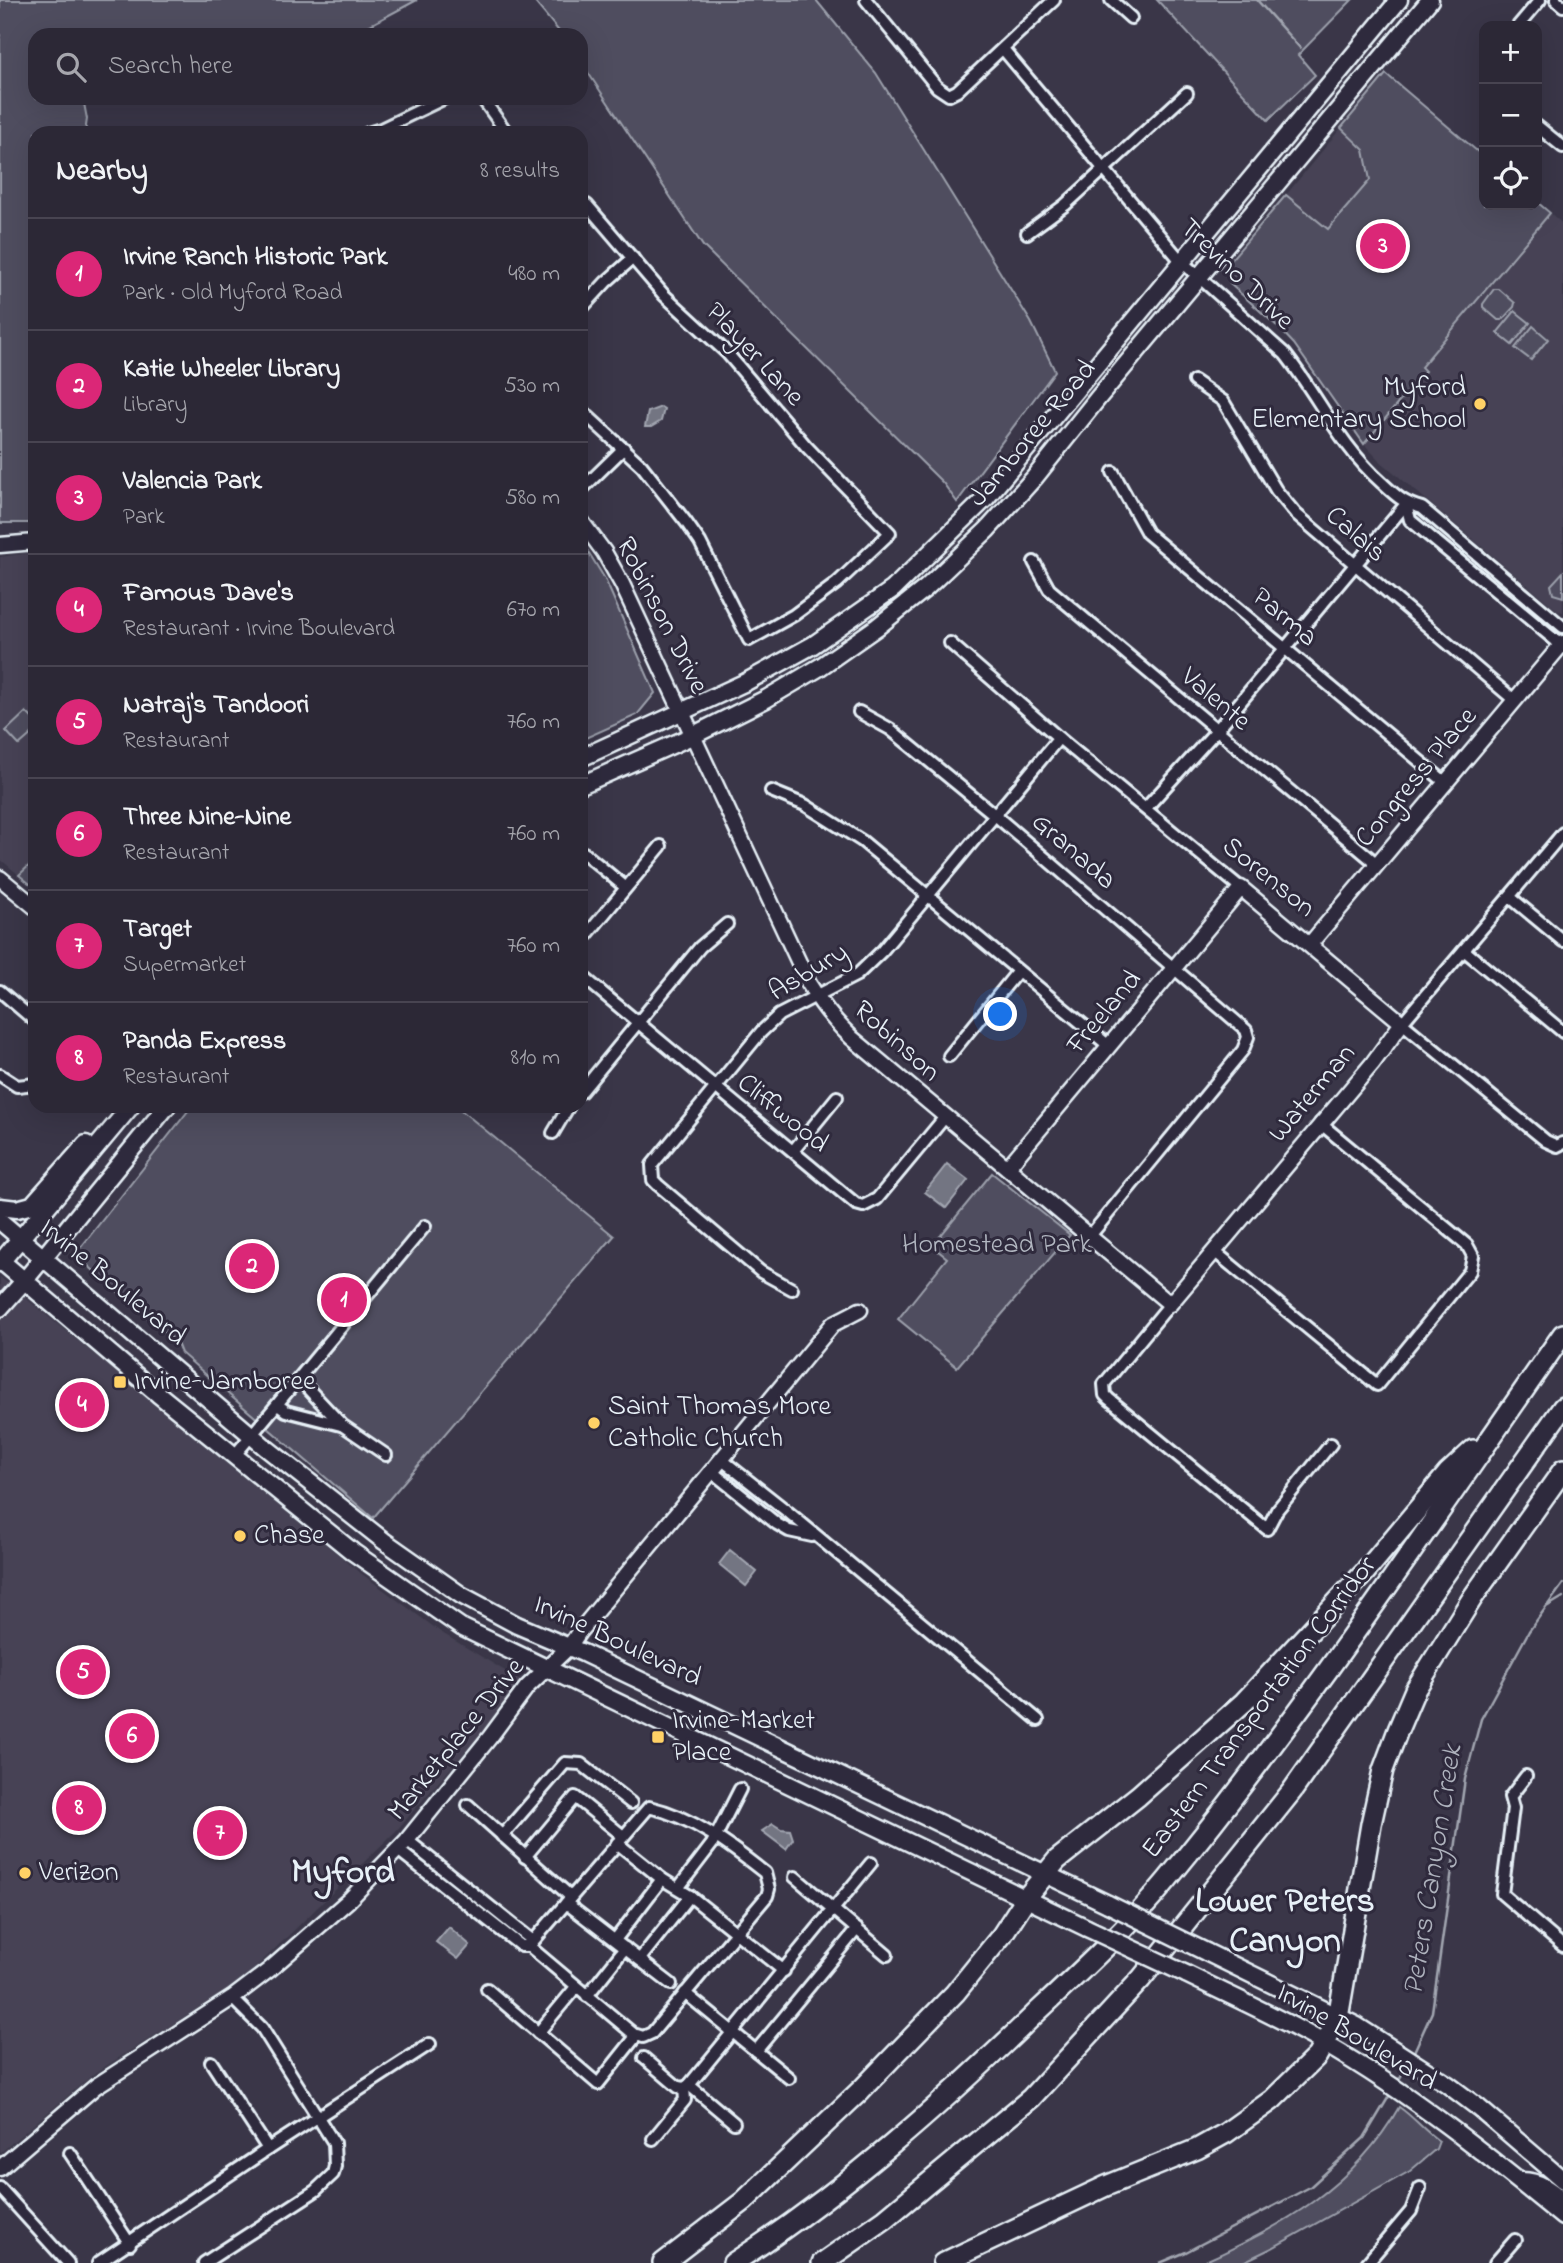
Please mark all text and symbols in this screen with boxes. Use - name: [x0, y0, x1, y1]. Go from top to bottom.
- map controls: [1479, 21, 1542, 210]
- button: +: [1479, 21, 1542, 84]
- search box: [28, 28, 588, 105]
- icon: search: [52, 48, 90, 86]
- text: Search here: [108, 48, 233, 86]
- button: −: [1479, 84, 1542, 147]
- button: locate: [1479, 147, 1542, 210]
- text: Nearby: [56, 150, 148, 194]
- text: 8 results: [480, 155, 560, 188]
- street label: Trevino Drive: [1169, 209, 1303, 341]
- pin: 3: [1360, 220, 1406, 272]
- text: Irvine Ranch Historic Park: [123, 239, 388, 277]
- text: 1: [75, 258, 83, 291]
- text: 480 m: [508, 258, 560, 291]
- text: Park · Old Myford Road: [123, 277, 342, 310]
- street label: Player Lane: [695, 293, 814, 417]
- text: Katie Wheeler Library: [123, 351, 340, 389]
- street label: Jamboree Road: [959, 351, 1107, 517]
- place label: Myford Elementary School: [1251, 368, 1466, 441]
- text: 2: [73, 370, 85, 403]
- text: 530 m: [504, 370, 560, 403]
- text: Library: [123, 389, 187, 422]
- marker: Myford Elementary School: [1472, 396, 1488, 412]
- text: Valencia Park: [123, 463, 262, 501]
- text: 3: [74, 482, 84, 515]
- text: 580 m: [505, 482, 560, 515]
- street label: Calais: [1315, 497, 1395, 573]
- text: Park: [123, 501, 165, 534]
- street label: Robinson Drive: [604, 531, 718, 702]
- text: Famous Dave's: [123, 575, 294, 613]
- street label: Parma: [1242, 578, 1326, 658]
- text: 4: [74, 594, 84, 627]
- text: 670 m: [507, 594, 560, 627]
- text: Restaurant · Irvine Boulevard: [123, 613, 395, 646]
- street label: Valente: [1170, 658, 1260, 742]
- text: Natraj's Tandoori: [123, 687, 309, 725]
- street label: Congress Place: [1346, 698, 1488, 857]
- text: 5: [72, 706, 86, 739]
- text: 760 m: [507, 706, 560, 739]
- text: Restaurant: [123, 725, 230, 758]
- text: Three Nine-Nine: [123, 799, 291, 837]
- street label: Granada: [1021, 803, 1125, 901]
- text: 6: [74, 818, 84, 851]
- text: 760 m: [507, 818, 560, 851]
- street label: Sorenson: [1212, 827, 1324, 929]
- text: Restaurant: [123, 837, 230, 870]
- text: Target: [123, 911, 192, 949]
- text: 7: [74, 930, 84, 963]
- text: 760 m: [507, 930, 560, 963]
- street label: Asbury: [761, 933, 857, 1013]
- text: Supermarket: [123, 949, 246, 982]
- street label: Freeland: [1057, 962, 1153, 1065]
- street label: Robinson: [843, 991, 949, 1093]
- your location: [983, 997, 1017, 1031]
- text: Panda Express: [123, 1023, 286, 1061]
- street label: Waterman: [1259, 1036, 1367, 1152]
- text: 8: [75, 1042, 83, 1075]
- text: 810 m: [511, 1042, 560, 1075]
- text: Restaurant: [123, 1061, 230, 1094]
- street label: Cliffwood: [727, 1064, 837, 1164]
- street label: Irvine Boulevard: [29, 1209, 195, 1357]
- park label: Homestead Park: [902, 1225, 1093, 1266]
- pin: 2: [229, 1240, 275, 1292]
- pin: 1: [321, 1274, 367, 1326]
- place label: Irvine-Jamboree: [134, 1362, 316, 1403]
- marker: Irvine-Jamboree: [112, 1374, 128, 1390]
- pin: 4: [59, 1379, 105, 1431]
- place label: Saint Thomas More Catholic Church: [608, 1387, 832, 1460]
- marker: Saint Thomas More Catholic Church: [586, 1415, 602, 1431]
- place label: Chase: [254, 1516, 325, 1557]
- marker: Chase: [232, 1528, 248, 1544]
- street label: Eastern Transportation Corridor: [1132, 1548, 1388, 1868]
- street label: Irvine Boulevard: [526, 1585, 708, 1699]
- pin: 5: [60, 1646, 106, 1698]
- street label: Marketplace Drive: [378, 1649, 536, 1830]
- place label: Irvine-Market Place: [672, 1701, 815, 1774]
- pin: 6: [109, 1710, 155, 1762]
- marker: Irvine-Market Place: [650, 1729, 666, 1745]
- water label: Peters Canyon Creek: [1392, 1740, 1476, 1999]
- pin: 8: [56, 1782, 102, 1834]
- pin: 7: [197, 1807, 243, 1859]
- district label: Myford: [291, 1848, 395, 1900]
- place label: Verizon: [38, 1853, 119, 1894]
- marker: Verizon: [17, 1865, 33, 1881]
- district label: Lower Peters Canyon: [1195, 1877, 1375, 1969]
- street label: Irvine Boulevard: [1268, 1974, 1445, 2102]

